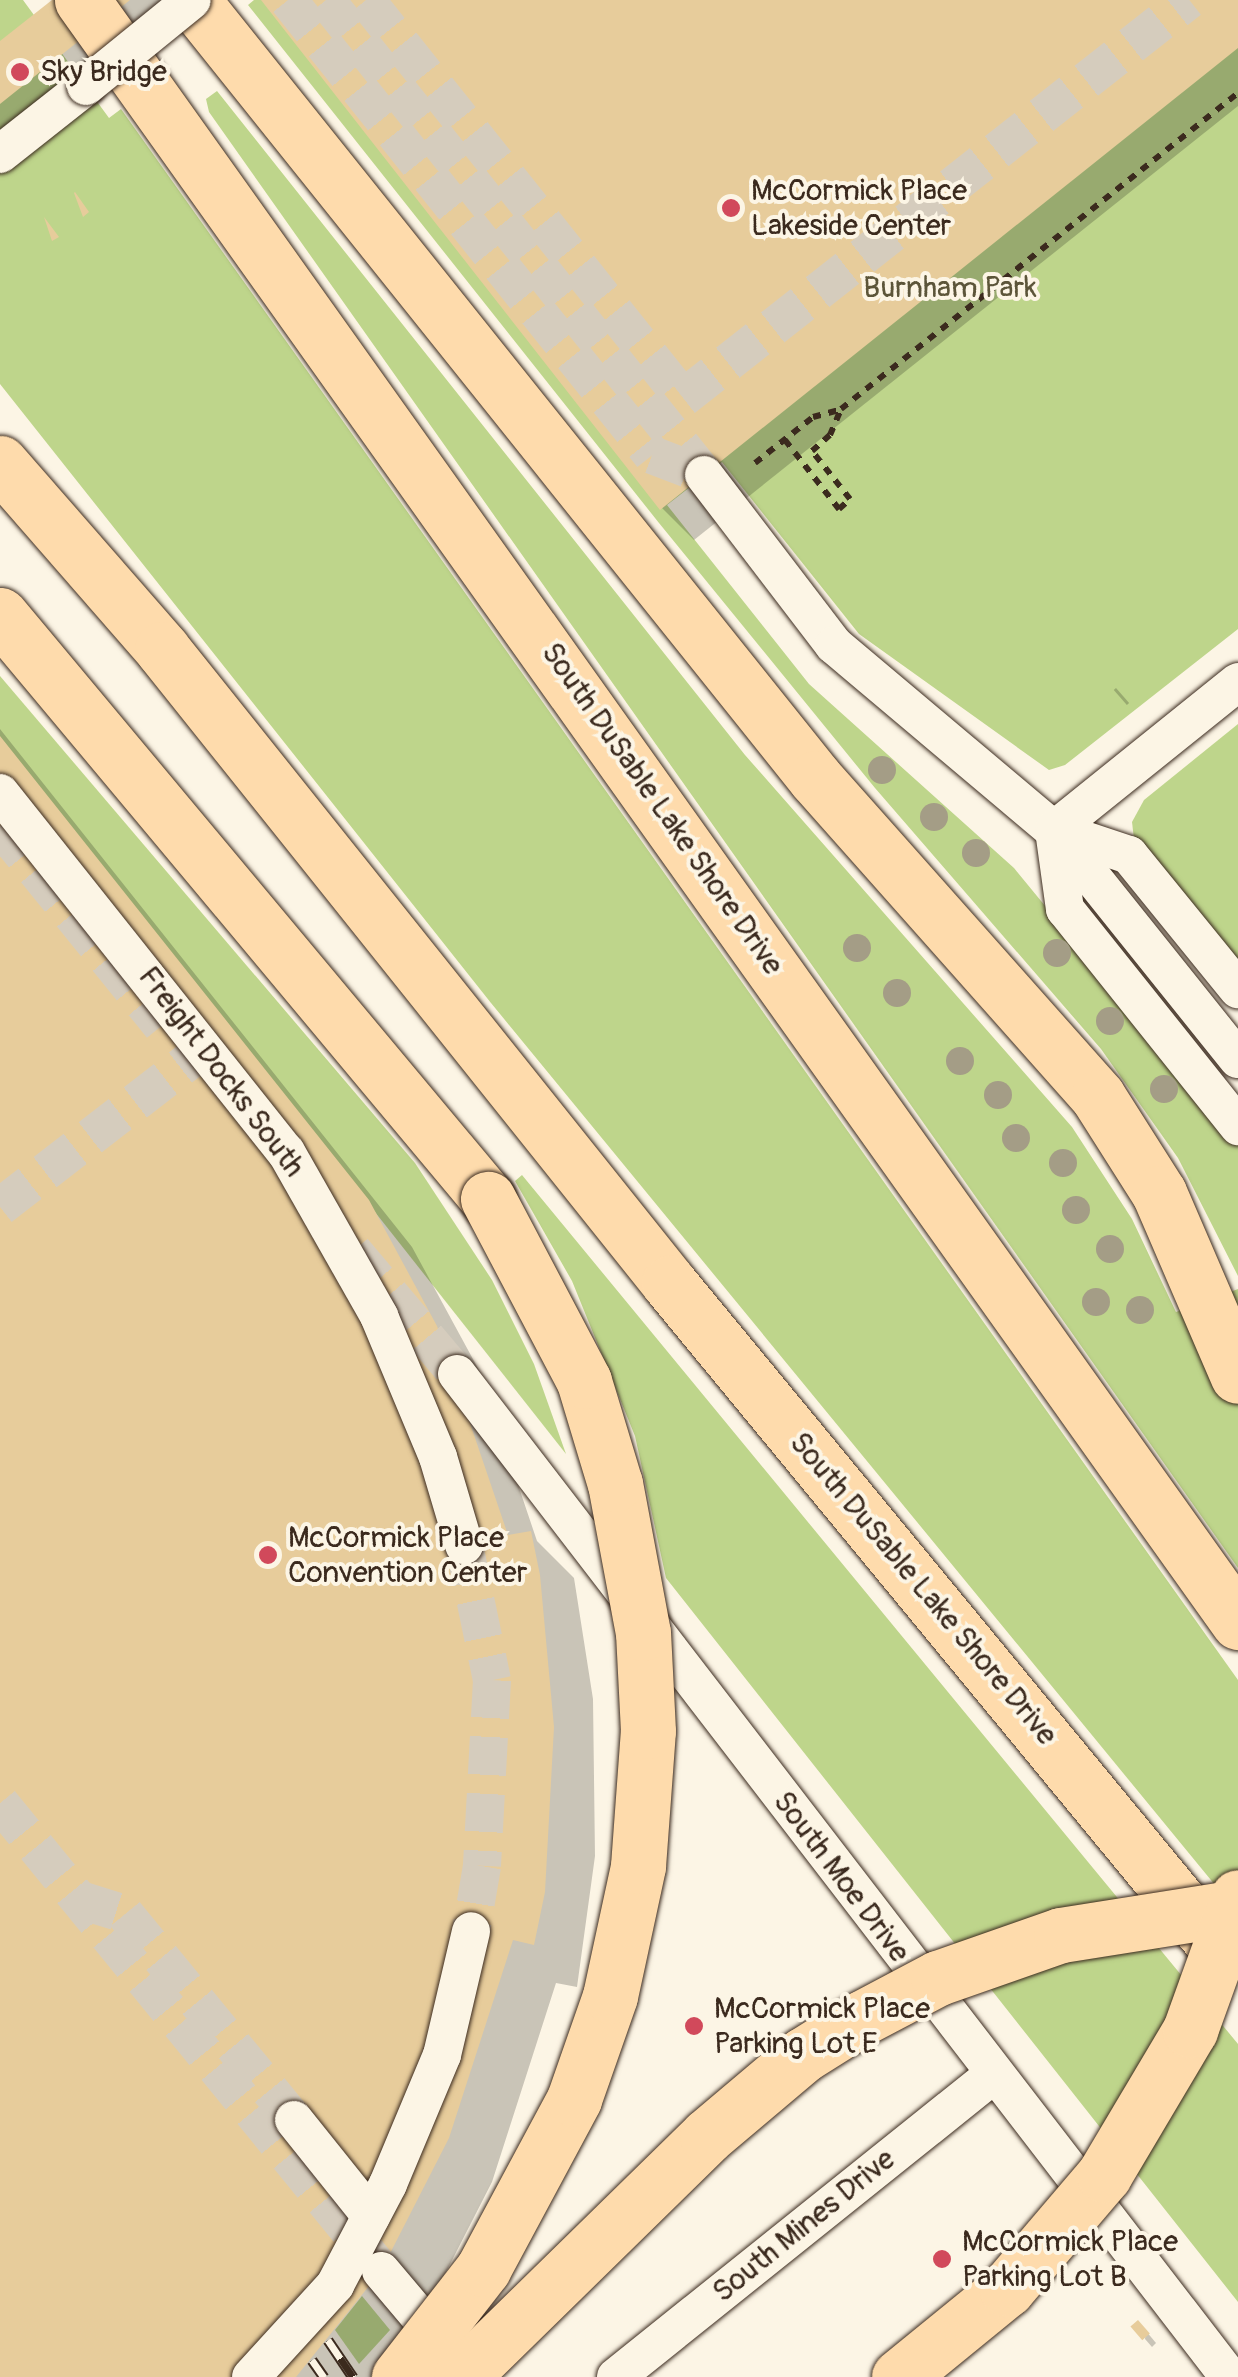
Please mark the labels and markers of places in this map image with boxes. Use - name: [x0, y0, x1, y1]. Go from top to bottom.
- place label: Sky Bridge: [40, 54, 167, 90]
- marker: Sky Bridge: [9, 61, 31, 83]
- place label: McCormick Place Lakeside Center: [751, 173, 967, 244]
- marker: McCormick Place Lakeside Center: [720, 197, 742, 219]
- place label: McCormick Place Convention Center: [288, 1520, 527, 1590]
- marker: McCormick Place Convention Center: [257, 1544, 279, 1566]
- place label: McCormick Place Parking Lot E: [714, 1991, 930, 2062]
- marker: McCormick Place Parking Lot E: [683, 2015, 705, 2037]
- place label: McCormick Place Parking Lot B: [962, 2224, 1178, 2294]
- marker: McCormick Place Parking Lot B: [931, 2248, 953, 2270]

